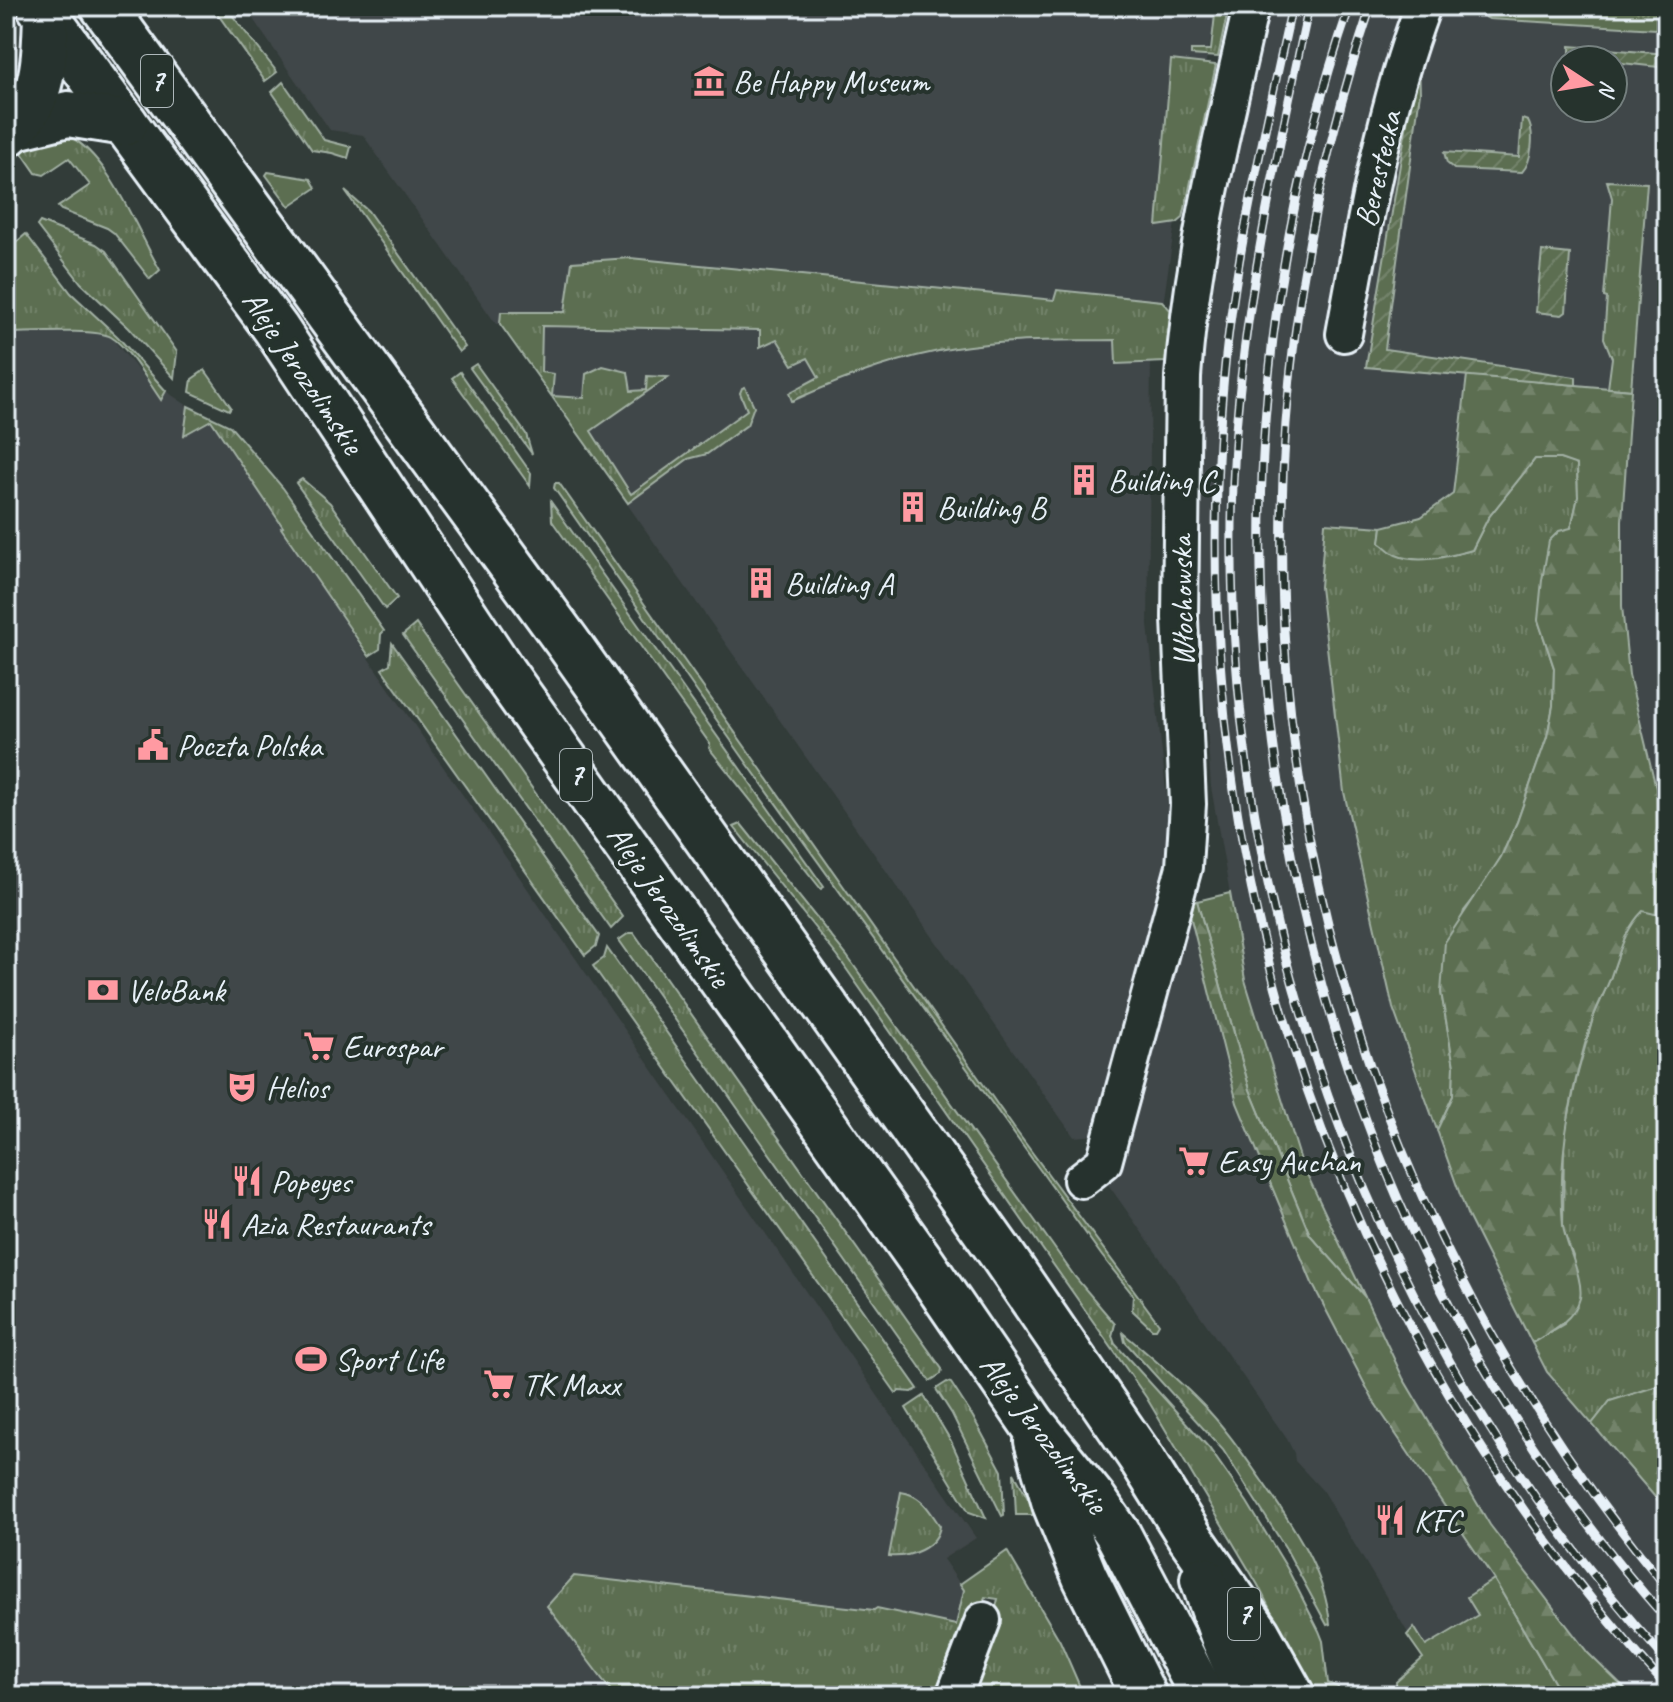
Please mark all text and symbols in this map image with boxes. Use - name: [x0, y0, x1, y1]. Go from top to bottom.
- north arrow: [1549, 44, 1629, 124]
- road number: 7: [141, 55, 173, 107]
- place label: Be Happy Museum: [733, 61, 932, 102]
- museum icon: Be Happy Museum: [692, 64, 726, 98]
- text: N: [1592, 78, 1623, 101]
- street label: Berestecka: [1345, 105, 1412, 231]
- street label: Aleje Jerozolimskie: [233, 282, 374, 464]
- place label: Building C: [1108, 460, 1218, 501]
- building icon: Building C: [1067, 463, 1101, 497]
- place label: Building B: [937, 487, 1048, 528]
- building icon: Building B: [896, 490, 930, 524]
- street label: Włochowska: [1160, 532, 1204, 667]
- place label: Building A: [785, 563, 895, 604]
- building icon: Building A: [744, 566, 778, 600]
- place label: Poczta Polska: [177, 725, 324, 766]
- public building icon: Poczta Polska: [136, 728, 170, 762]
- road number: 7: [560, 749, 592, 801]
- street label: Aleje Jerozolimskie: [598, 817, 742, 997]
- place label: VeloBank: [127, 970, 227, 1011]
- bank icon: VeloBank: [86, 973, 120, 1007]
- place label: Eurospar: [343, 1026, 446, 1067]
- supermarket icon: Eurospar: [302, 1029, 336, 1063]
- place label: Helios: [266, 1067, 330, 1108]
- theatre icon: Helios: [225, 1070, 259, 1104]
- place label: Easy Auchan: [1218, 1141, 1361, 1182]
- supermarket icon: Easy Auchan: [1177, 1144, 1211, 1178]
- place label: Popeyes: [271, 1161, 354, 1202]
- restaurant icon: Popeyes: [230, 1164, 264, 1198]
- place label: Azia Restaurants: [241, 1204, 433, 1245]
- restaurant icon: Azia Restaurants: [200, 1207, 234, 1241]
- place label: Sport Life: [335, 1339, 446, 1380]
- sports icon: Sport Life: [294, 1342, 328, 1376]
- street label: Aleje Jerozolimskie: [971, 1346, 1119, 1524]
- place label: TK Maxx: [523, 1364, 623, 1405]
- supermarket icon: TK Maxx: [482, 1367, 516, 1401]
- place label: KFC: [1414, 1500, 1464, 1541]
- restaurant icon: KFC: [1373, 1503, 1407, 1537]
- road number: 7: [1228, 1588, 1260, 1640]

